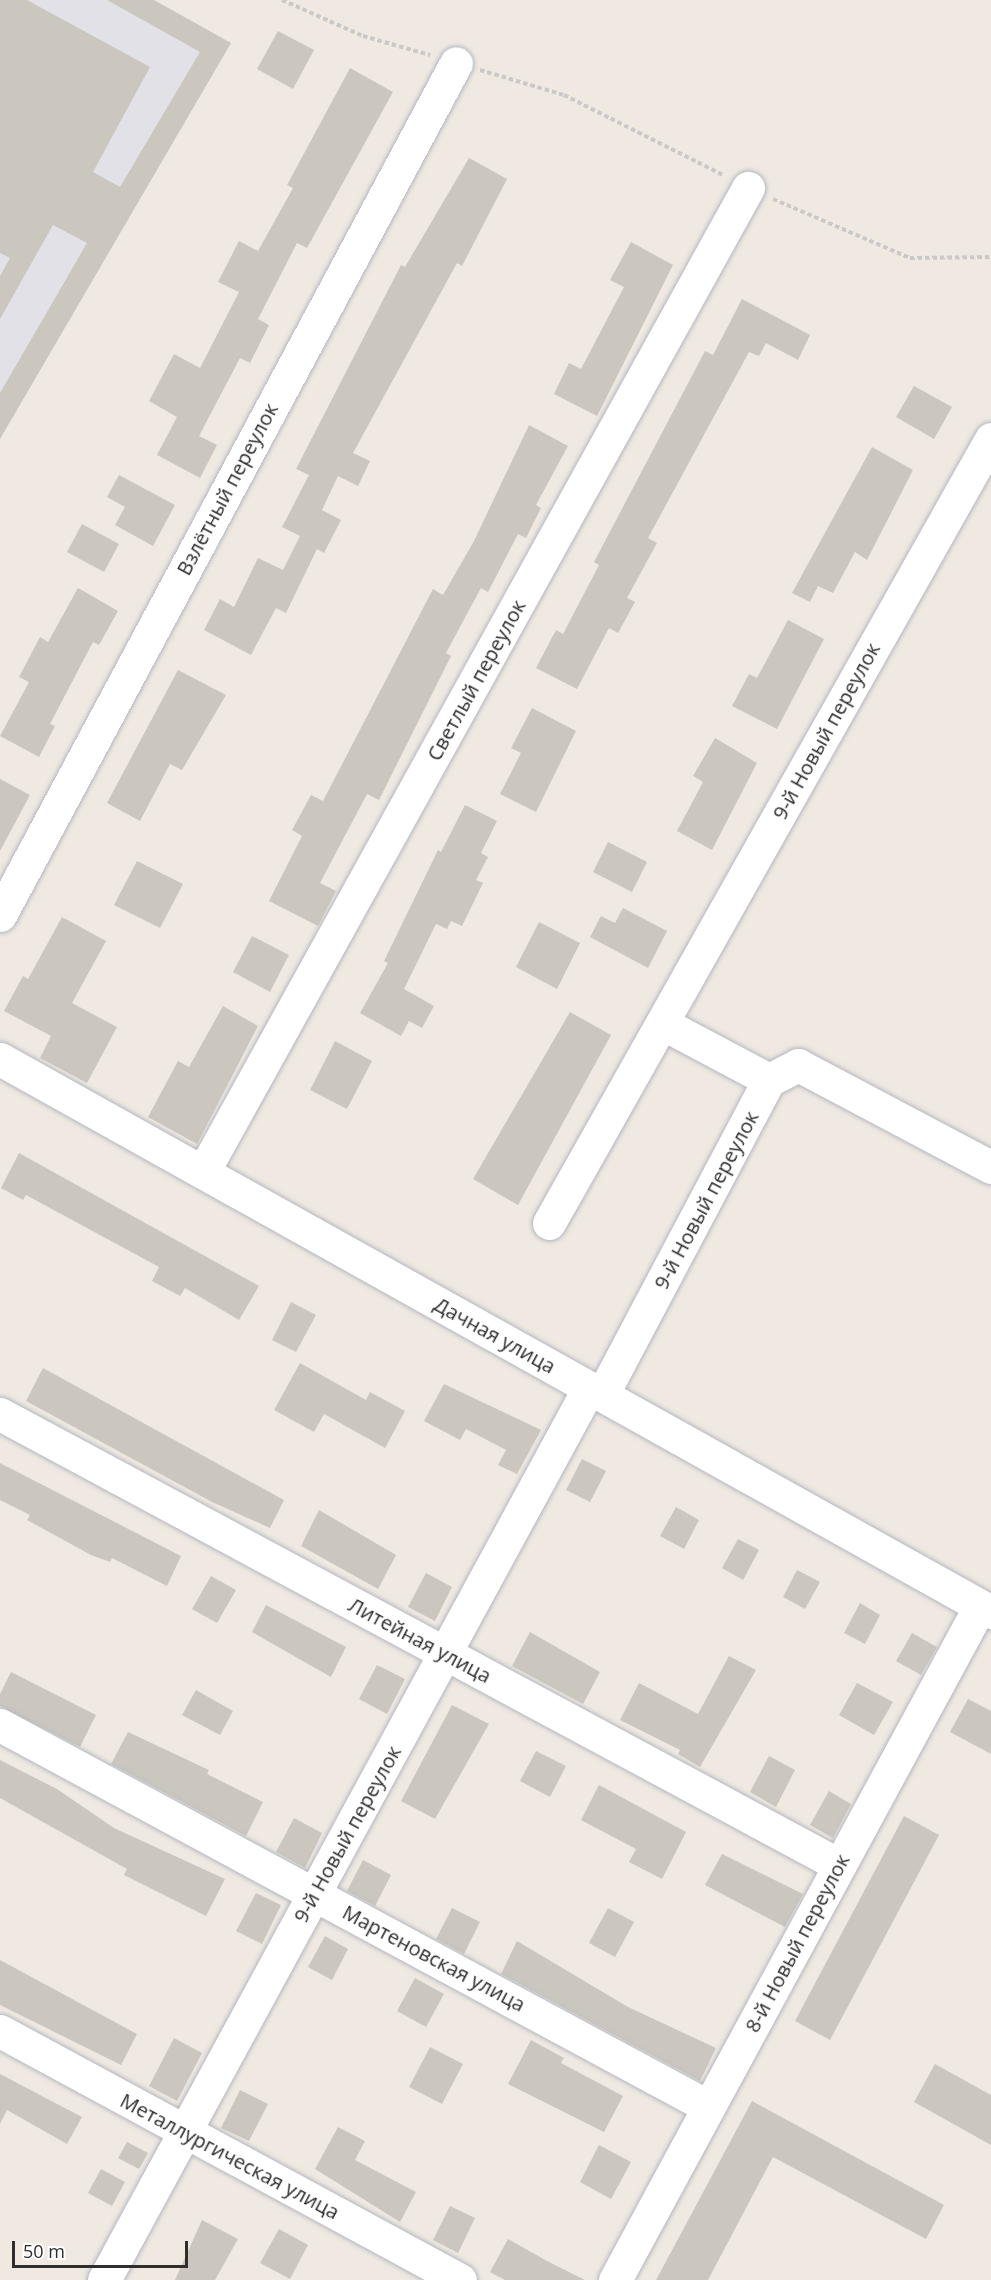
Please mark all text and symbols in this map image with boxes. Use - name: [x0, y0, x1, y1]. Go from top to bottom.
- street label: Взлётный переулок: [171, 399, 283, 579]
- street label: Светлый переулок: [422, 595, 530, 765]
- street label: 9-й Новый переулок: [767, 638, 885, 824]
- street label: 9-й Новый переулок: [649, 1107, 763, 1293]
- street label: Дачная улица: [430, 1292, 560, 1378]
- street label: Литейная улица: [345, 1592, 495, 1688]
- street label: 9-й Новый переулок: [288, 1741, 406, 1927]
- street label: 8-й Новый переулок: [740, 1850, 854, 2036]
- street label: Мартеновская улица: [339, 1900, 529, 2016]
- street label: Металлургическая улица: [116, 2088, 344, 2224]
- scale bar: [15, 2229, 190, 2267]
- text: 50 m: [23, 2239, 65, 2263]

